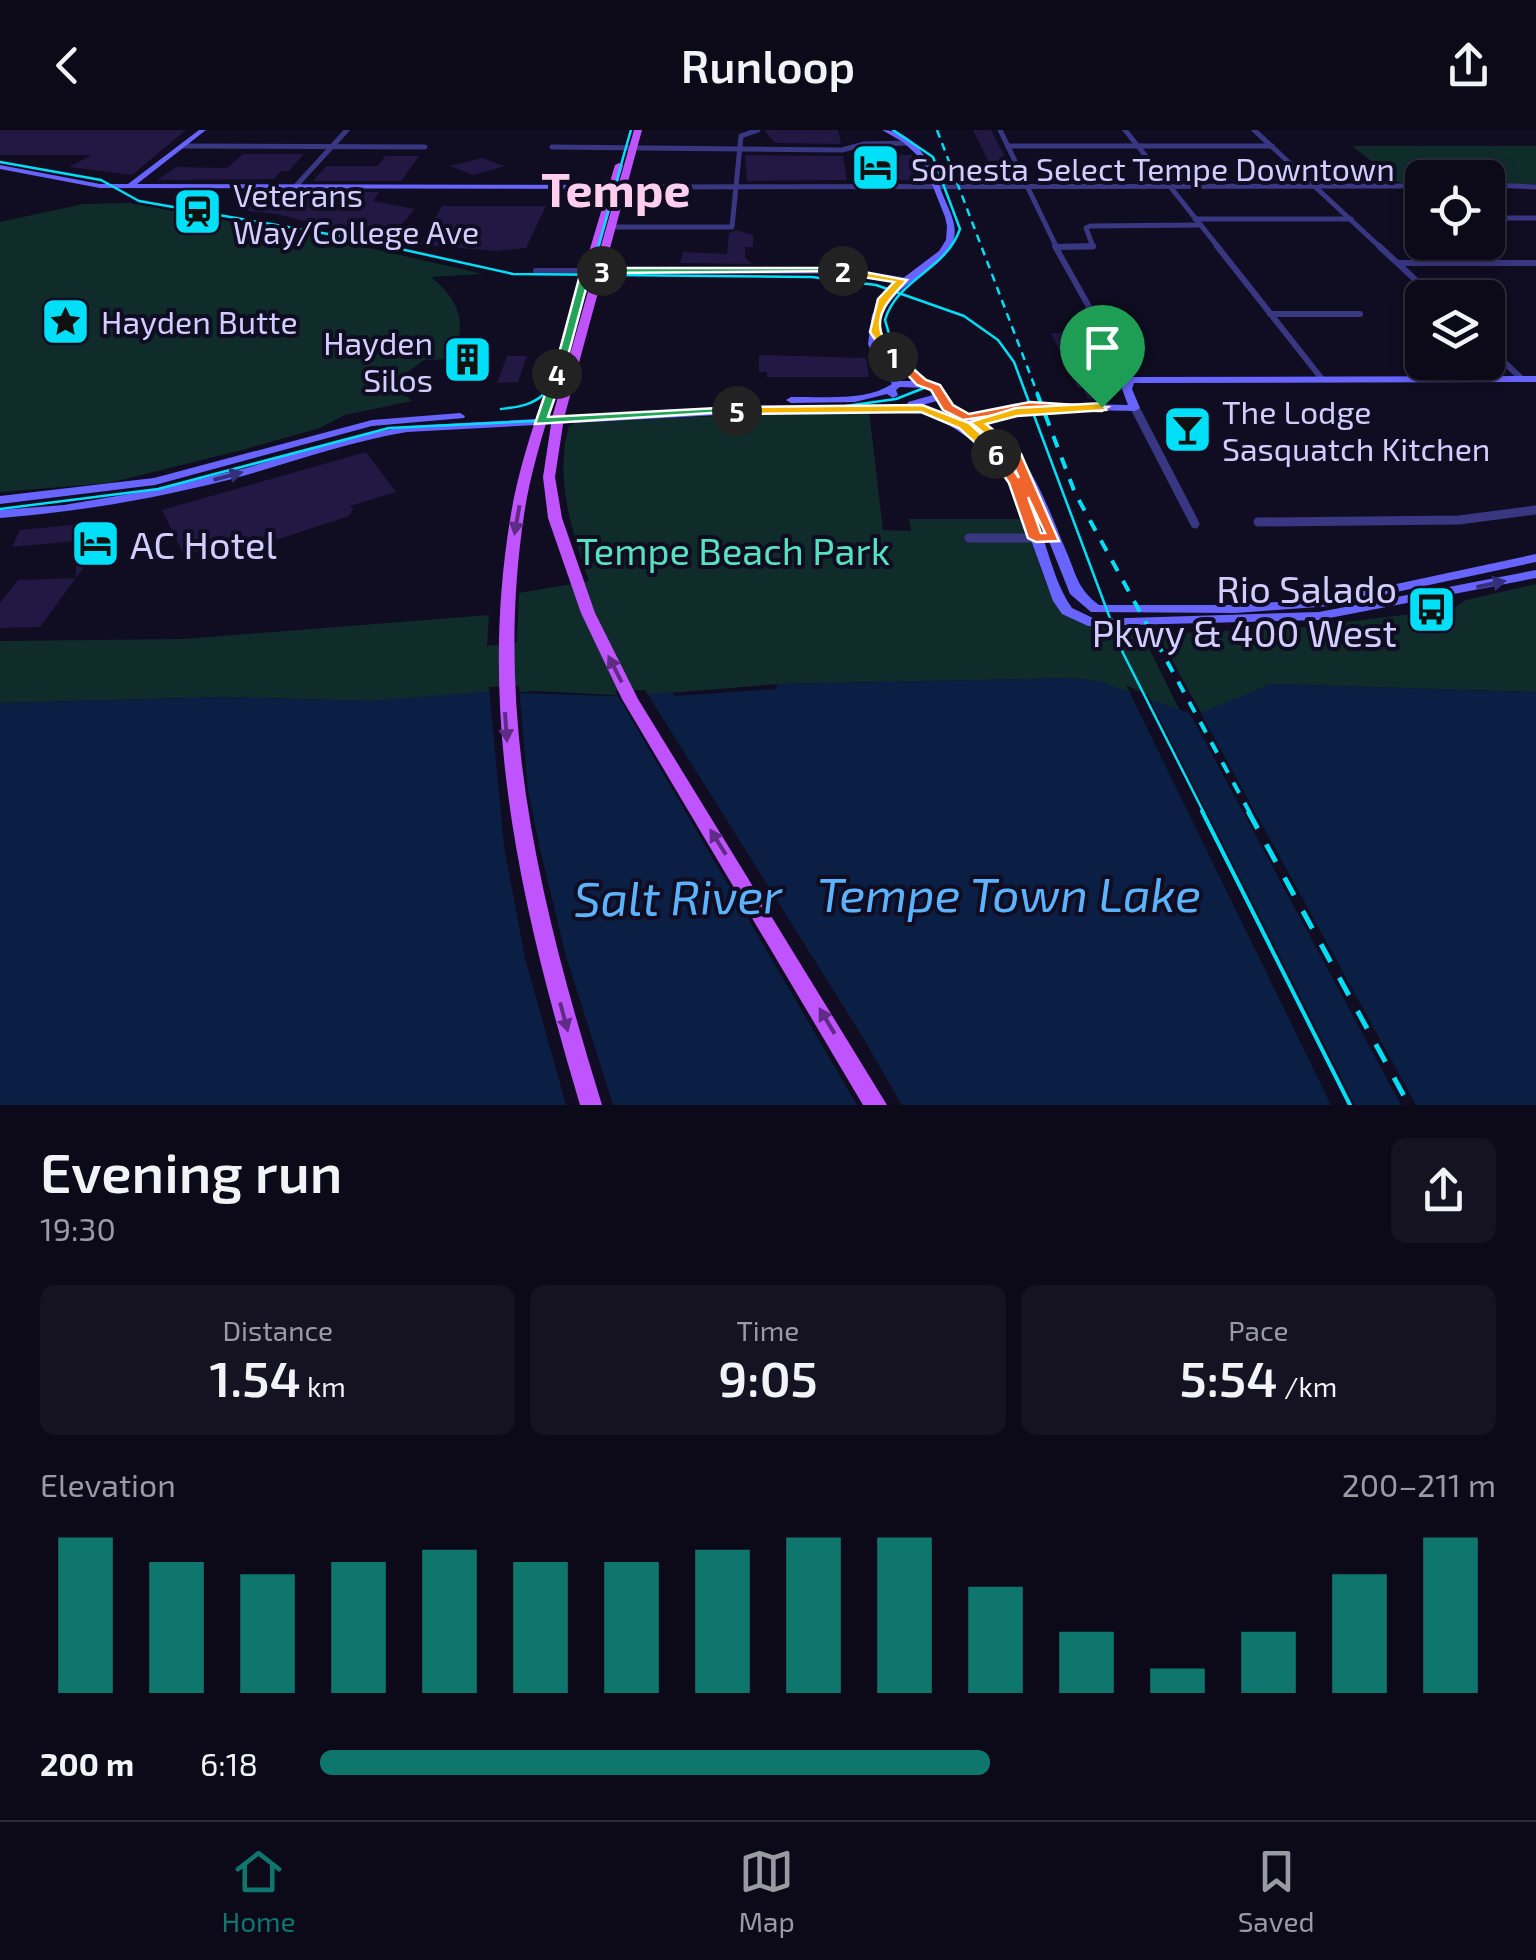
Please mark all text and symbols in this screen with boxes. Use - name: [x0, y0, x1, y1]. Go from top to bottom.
- icon: back: [40, 38, 95, 93]
- text: Runloop: [681, 38, 855, 92]
- icon: share: [1441, 38, 1496, 93]
- hotel icon: Sonesta Select Tempe Downtown: [850, 142, 902, 194]
- place label: Sonesta Select Tempe Downtown: [911, 149, 1395, 187]
- district label: Tempe: [541, 159, 691, 217]
- map controls: [1405, 160, 1505, 380]
- button: locate: [1405, 160, 1505, 260]
- place label: Veterans Way/College Ave: [233, 175, 479, 250]
- station icon: Veterans Way/College Ave: [172, 186, 224, 238]
- pin: 3: [577, 246, 627, 296]
- pin: 2: [818, 246, 868, 296]
- text: 3: [594, 254, 610, 288]
- text: 2: [835, 254, 851, 288]
- button: layers: [1405, 280, 1505, 380]
- place icon: Hayden Butte: [40, 295, 92, 347]
- place label: Hayden Butte: [101, 302, 298, 340]
- pin: [1060, 305, 1145, 408]
- icon: arrive: [1075, 320, 1130, 375]
- place label: Hayden Silos: [323, 323, 433, 398]
- pin: 1: [868, 332, 918, 382]
- building icon: Hayden Silos: [442, 334, 494, 386]
- text: 1: [887, 340, 899, 374]
- pin: 4: [532, 349, 582, 399]
- text: 4: [548, 357, 566, 391]
- pin: 5: [712, 386, 762, 436]
- place label: The Lodge Sasquatch Kitchen: [1222, 392, 1490, 467]
- text: 5: [729, 394, 745, 428]
- bar icon: The Lodge Sasquatch Kitchen: [1161, 403, 1213, 455]
- pin: 6: [971, 429, 1021, 479]
- text: 6: [988, 437, 1004, 471]
- one-way arrow: [213, 467, 244, 483]
- one-way arrow: [509, 505, 524, 537]
- hotel icon: AC Hotel: [69, 518, 121, 570]
- place label: AC Hotel: [130, 521, 277, 567]
- park label: Tempe Beach Park: [576, 527, 890, 573]
- place label: Rio Salado Pkwy & 400 West: [1092, 565, 1397, 655]
- one-way arrow: [1476, 575, 1507, 591]
- bus stop icon: Rio Salado Pkwy & 400 West: [1406, 584, 1458, 636]
- one-way arrow: [607, 655, 624, 684]
- one-way arrow: [498, 711, 514, 743]
- one-way arrow: [710, 828, 727, 856]
- water label: Tempe Town Lake: [817, 864, 1201, 922]
- water label: Salt River: [573, 865, 784, 927]
- one-way arrow: [557, 1002, 572, 1033]
- one-way arrow: [819, 1007, 836, 1035]
- text: Evening run: [40, 1138, 342, 1204]
- button: share: [1391, 1138, 1496, 1243]
- text: 19:30: [40, 1209, 116, 1247]
- text: Distance: [222, 1313, 333, 1347]
- text: Time: [737, 1313, 799, 1347]
- text: Pace: [1228, 1313, 1288, 1347]
- text: 1.54: [209, 1347, 301, 1407]
- text: 9:05: [718, 1347, 818, 1407]
- text: 5:54: [1179, 1347, 1278, 1407]
- text: km: [301, 1369, 346, 1403]
- text: /km: [1278, 1369, 1337, 1403]
- text: Elevation: [40, 1465, 176, 1503]
- text: 200–211 m: [1342, 1465, 1496, 1503]
- text: 200 m: [40, 1744, 134, 1782]
- text: 6:18: [200, 1744, 258, 1782]
- tab: Home: [221, 1844, 296, 1938]
- tab: Map: [739, 1844, 795, 1938]
- tab: Saved: [1238, 1844, 1315, 1938]

